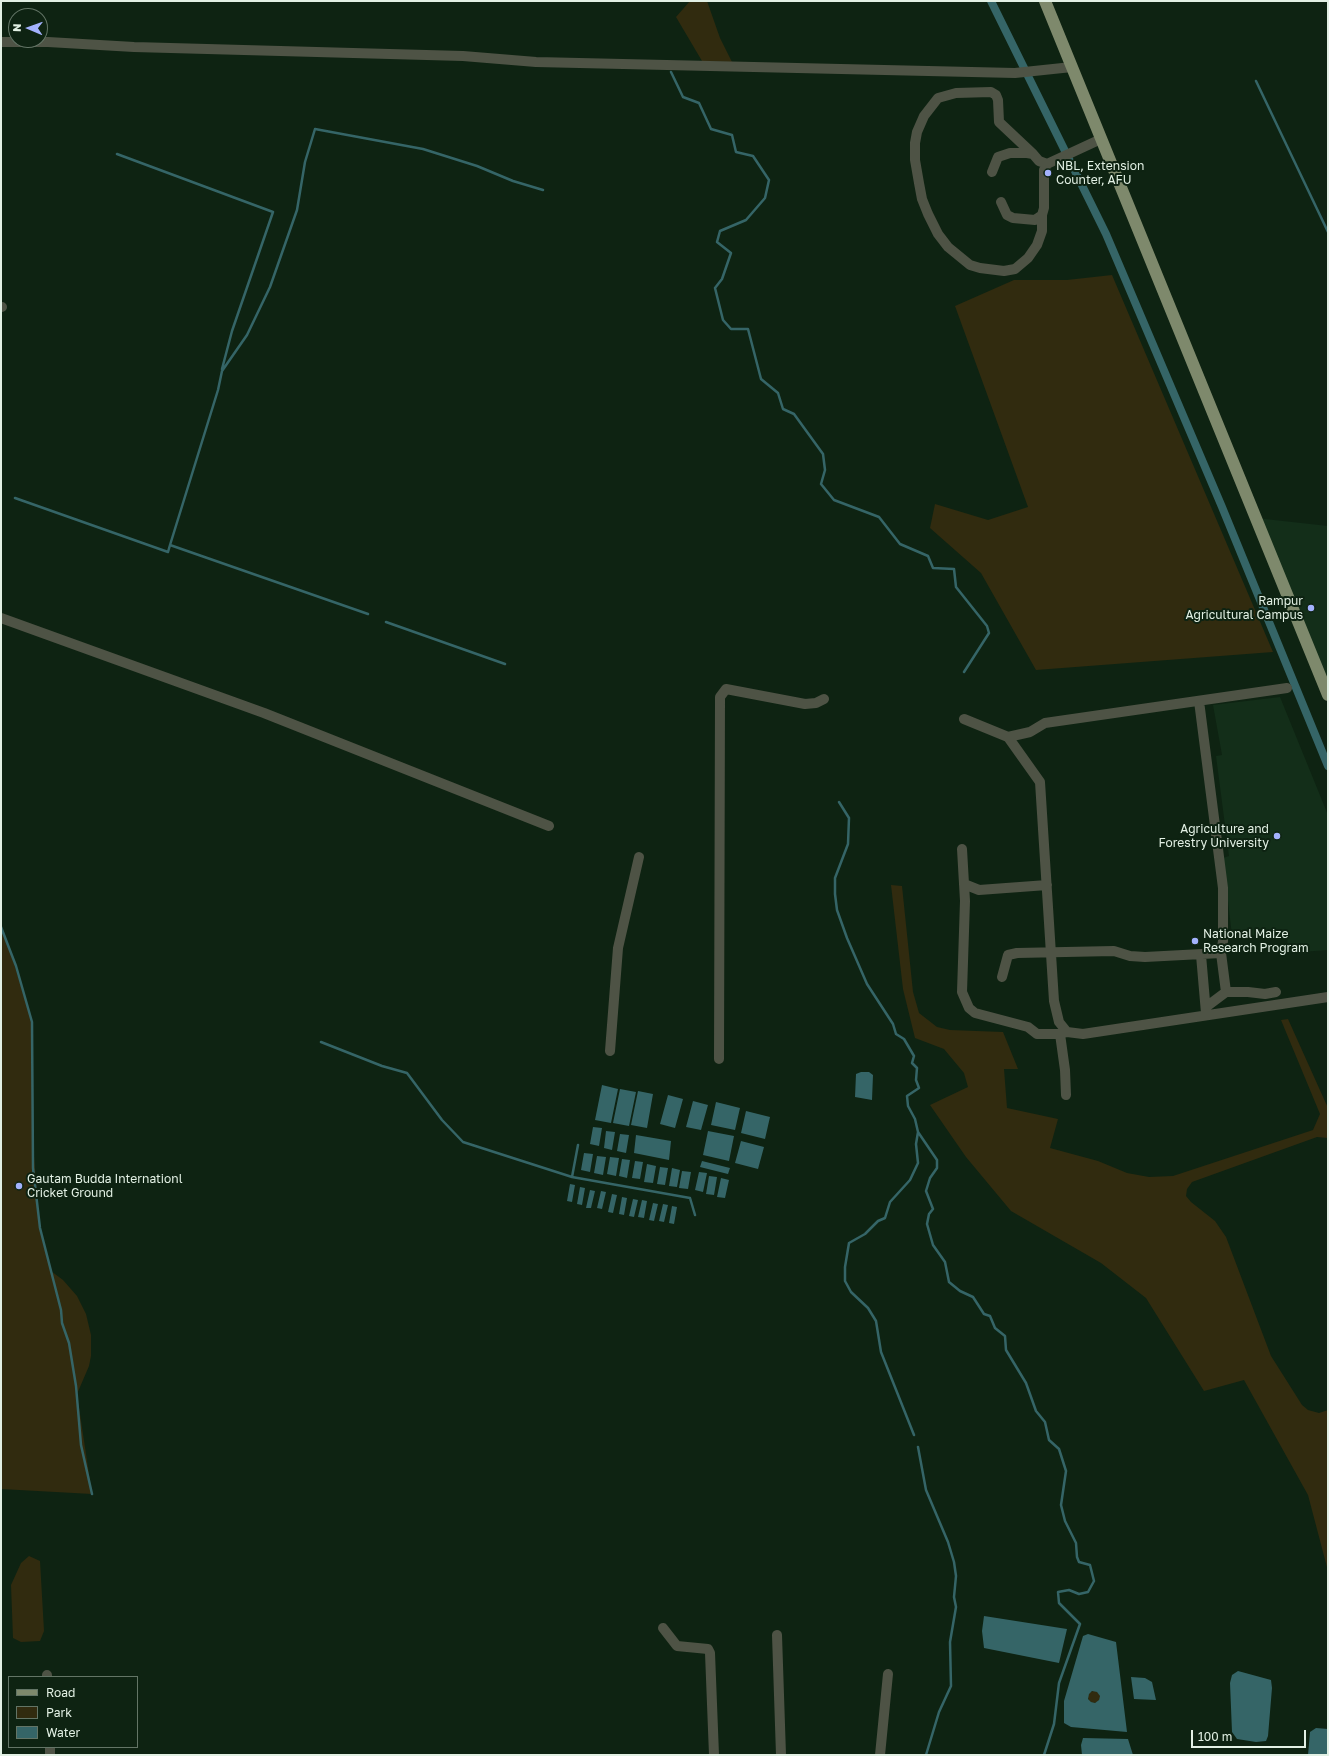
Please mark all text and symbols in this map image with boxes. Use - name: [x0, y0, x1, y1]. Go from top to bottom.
- north arrow: [8, 8, 48, 48]
- text: N: [10, 23, 23, 32]
- place label: NBL, Extension Counter, AFU: [1056, 159, 1144, 187]
- marker: NBL, Extension Counter, AFU: [1043, 168, 1053, 178]
- place label: Rampur Agricultural Campus: [1186, 594, 1303, 622]
- marker: Rampur Agricultural Campus: [1306, 603, 1316, 613]
- place label: Agriculture and Forestry University: [1159, 822, 1269, 850]
- marker: Agriculture and Forestry University: [1272, 831, 1282, 841]
- place label: National Maize Research Program: [1203, 927, 1309, 955]
- marker: National Maize Research Program: [1190, 936, 1200, 946]
- place label: Gautam Budda Internationl Cricket Ground: [27, 1172, 182, 1200]
- marker: Gautam Budda Internationl Cricket Ground: [14, 1181, 24, 1191]
- legend: [8, 1676, 138, 1748]
- text: Road: [46, 1685, 75, 1700]
- text: Park: [46, 1705, 72, 1720]
- scale bar: [1193, 1722, 1308, 1748]
- text: Water: [46, 1725, 80, 1740]
- text: 100 m: [1198, 1729, 1232, 1744]

